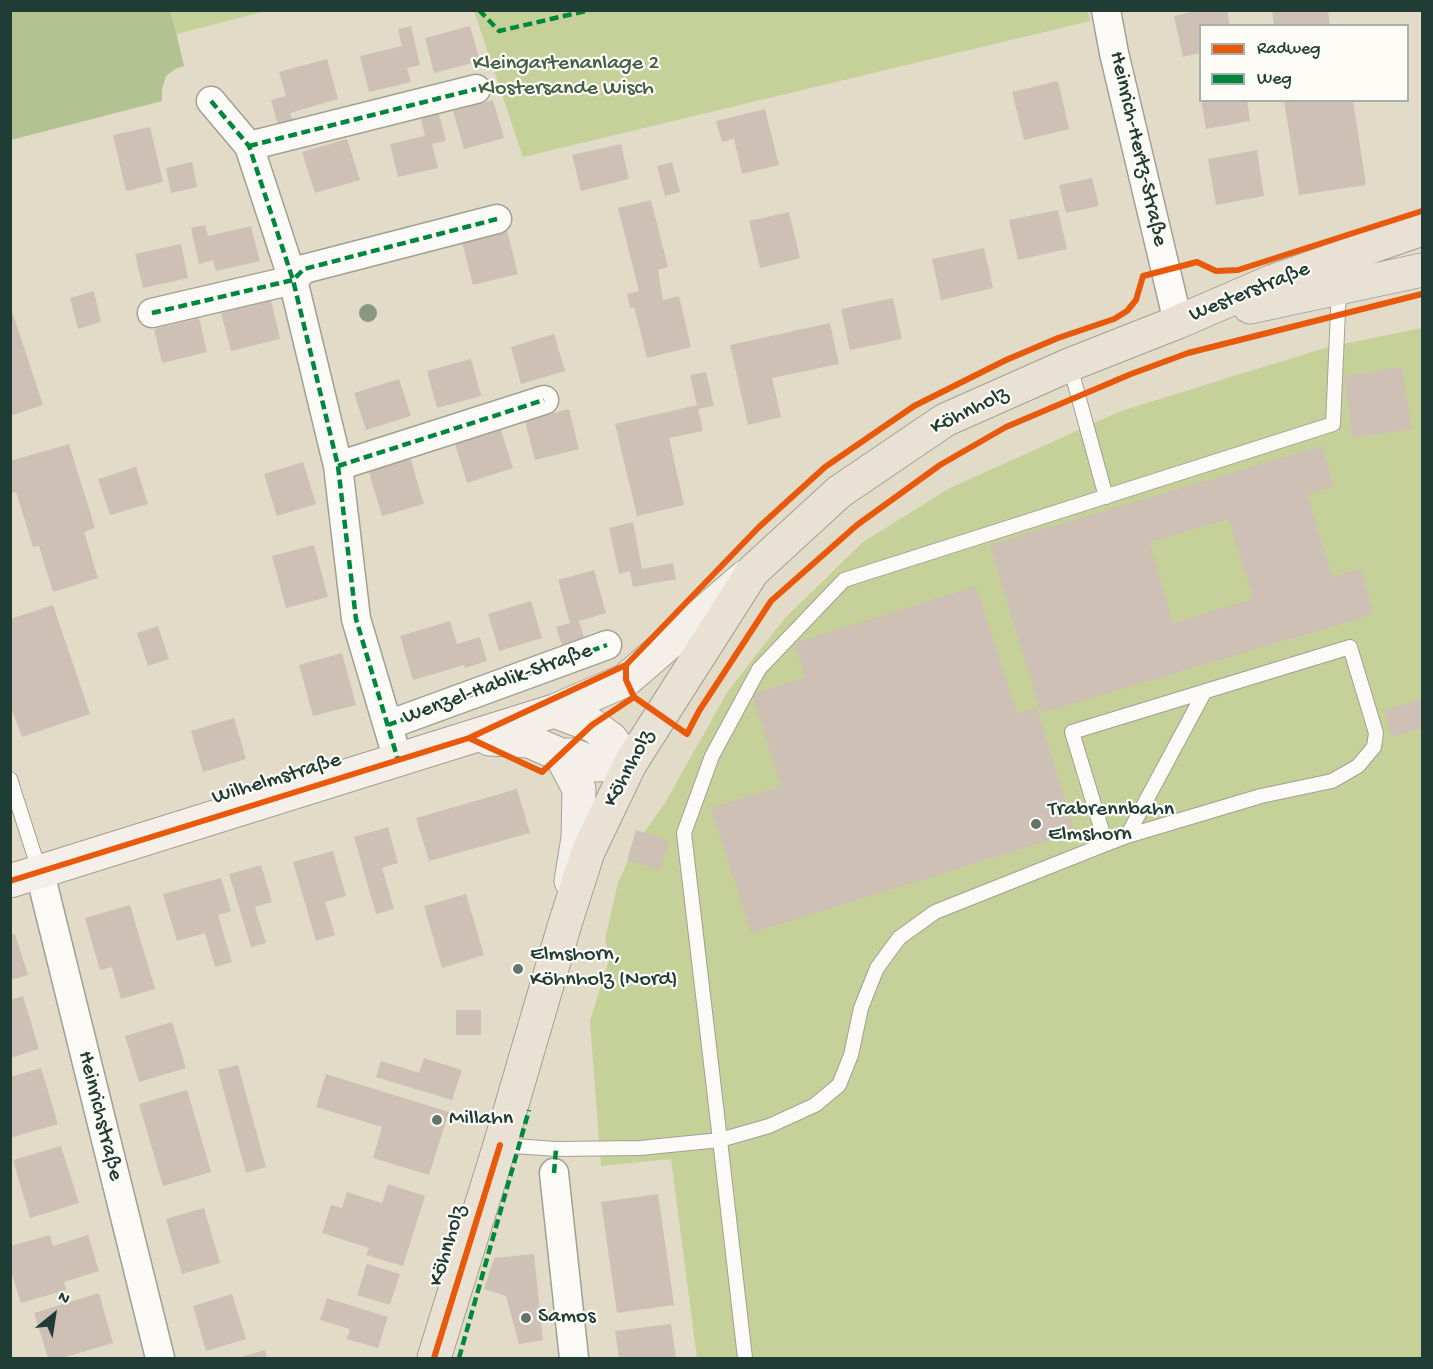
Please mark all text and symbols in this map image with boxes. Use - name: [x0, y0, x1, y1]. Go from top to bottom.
- legend: [1199, 24, 1409, 102]
- text: Radweg: [1257, 39, 1320, 60]
- street label: Heinrich-Hertz-Straße: [1102, 49, 1172, 249]
- park label: Kleingartenanlage 2 Klostersande Wisch: [473, 52, 659, 104]
- text: Weg: [1257, 69, 1292, 90]
- street label: Westerstraße: [1186, 257, 1314, 329]
- street label: Köhnholz: [927, 382, 1013, 442]
- street label: Wenzel-Hablik-Straße: [400, 638, 596, 732]
- street label: Köhnholz: [599, 726, 661, 812]
- street label: Wilhelmstraße: [209, 748, 345, 812]
- place label: Trabrennbahn Elmshorn: [1048, 798, 1174, 849]
- marker: Trabrennbahn Elmshorn: [1029, 817, 1043, 831]
- place label: Elmshorn, Köhnholz (Nord): [530, 943, 678, 994]
- marker: Elmshorn, Köhnholz (Nord): [511, 962, 525, 976]
- street label: Heinrichstraße: [70, 1048, 128, 1184]
- place label: Millahn: [449, 1107, 513, 1133]
- marker: Millahn: [430, 1113, 444, 1127]
- street label: Köhnholz: [424, 1202, 474, 1290]
- north arrow: [24, 1285, 84, 1345]
- text: N: [54, 1288, 73, 1310]
- place label: Samos: [538, 1305, 596, 1331]
- marker: Samos: [519, 1311, 533, 1325]

